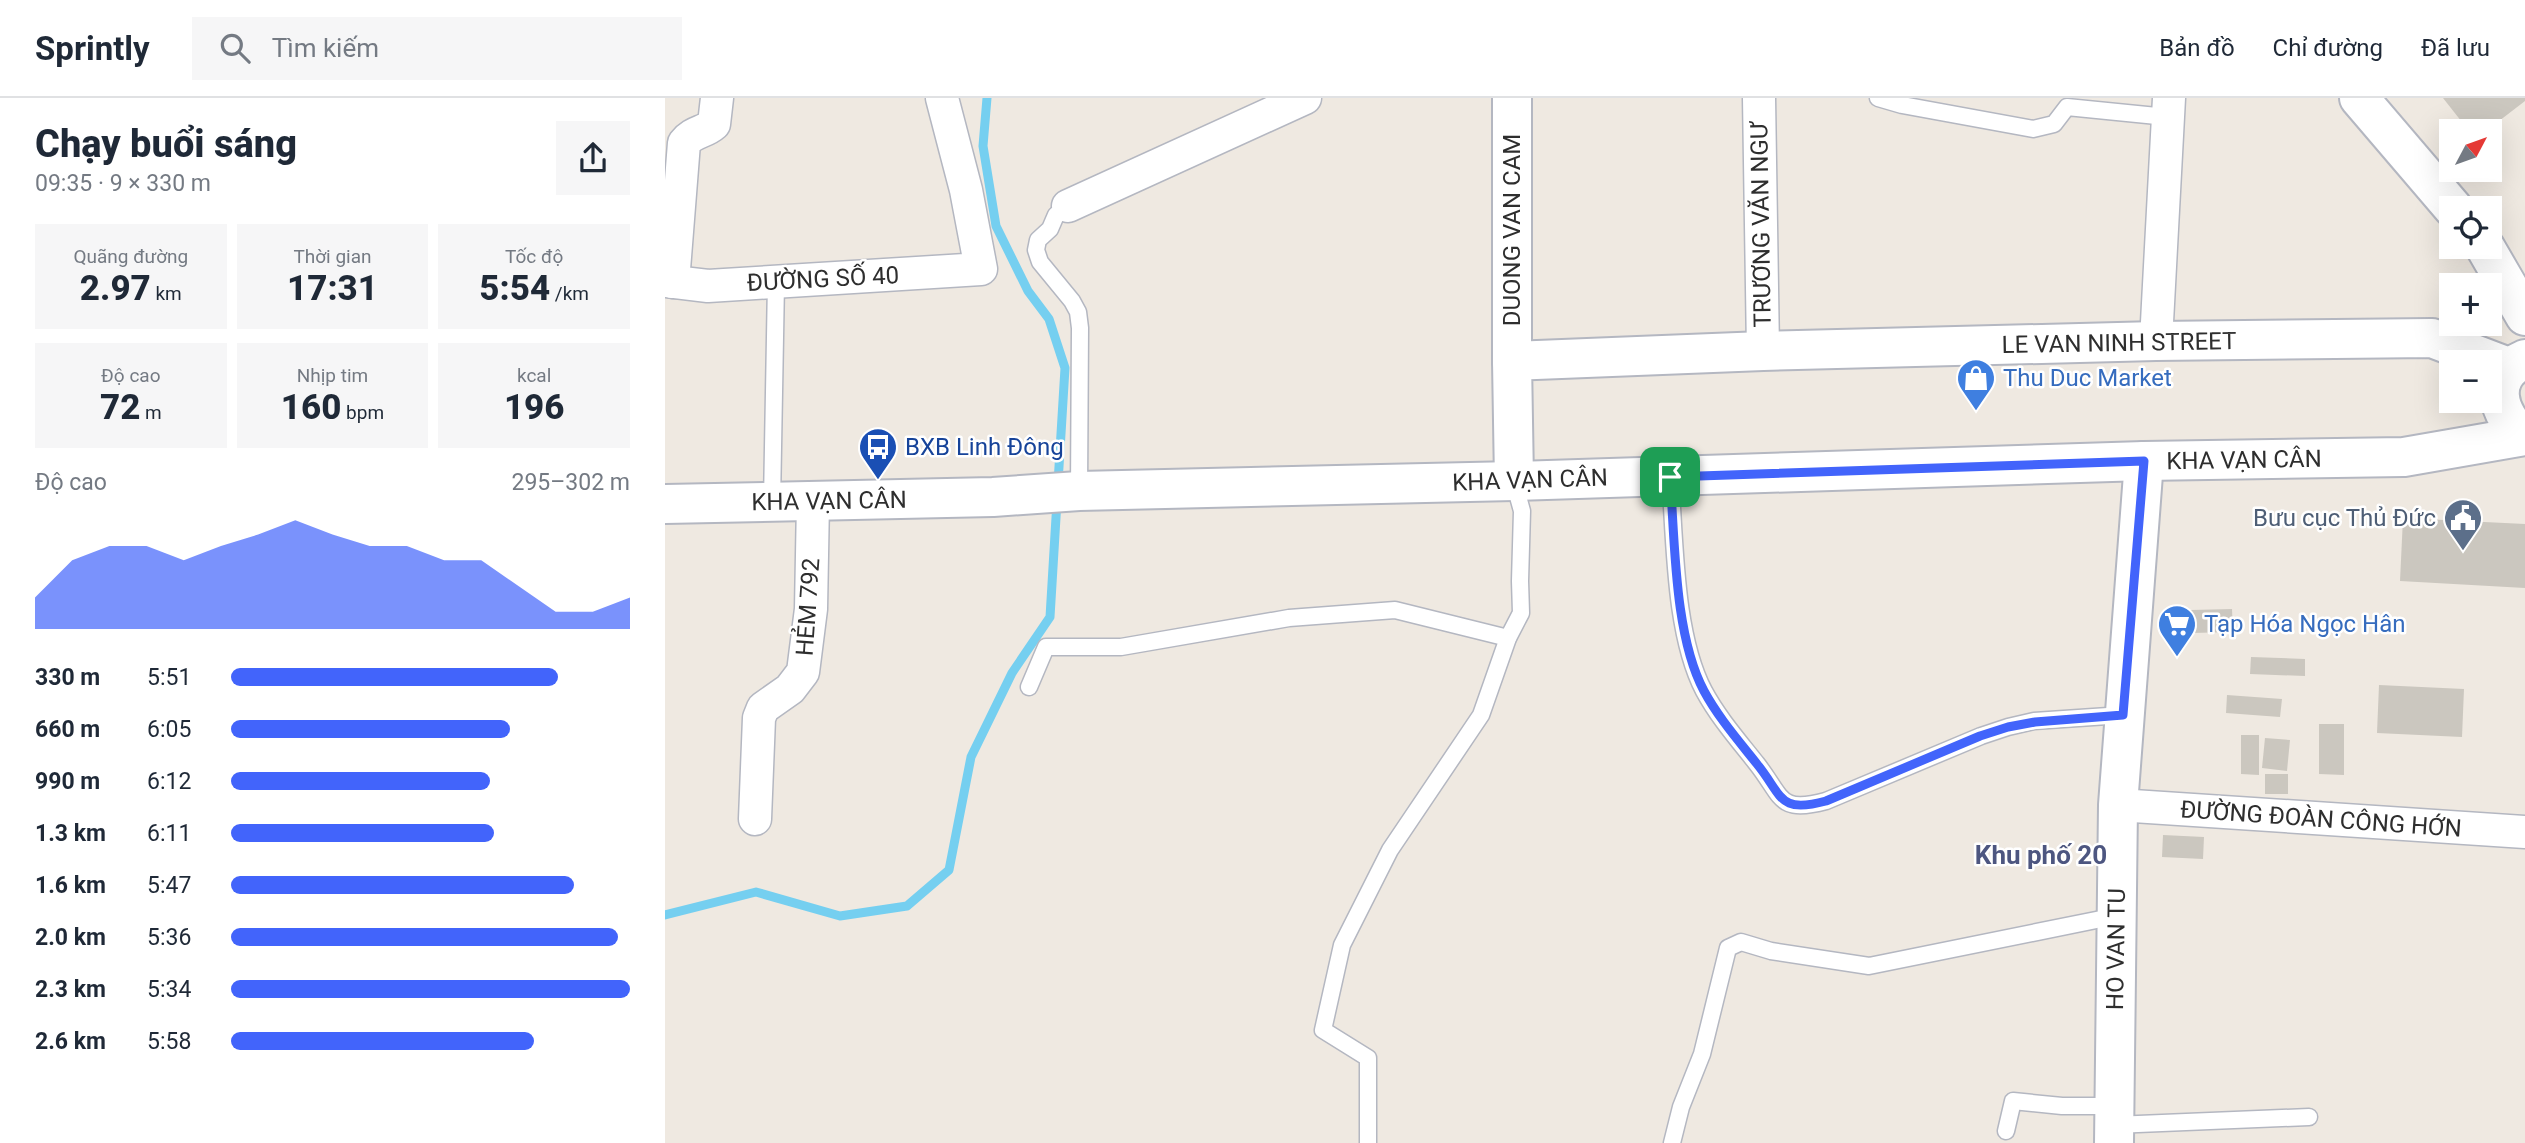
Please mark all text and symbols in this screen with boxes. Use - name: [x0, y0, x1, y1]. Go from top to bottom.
- search box: [192, 17, 682, 80]
- text: Sprintly: [35, 29, 150, 68]
- icon: search: [216, 29, 254, 67]
- text: Tìm kiếm: [272, 33, 379, 63]
- text: Bản đồ: [2159, 34, 2235, 62]
- text: Chỉ đường: [2273, 34, 2383, 62]
- text: Đã lưu: [2421, 34, 2490, 62]
- north arrow: [2439, 119, 2503, 182]
- map controls: [2439, 119, 2502, 413]
- street label: TRƯƠNG VĂN NGƯ: [1745, 120, 1777, 328]
- button: share: [556, 121, 630, 195]
- text: Chạy buổi sáng: [35, 122, 297, 166]
- street label: DUONG VAN CAM: [1498, 134, 1526, 326]
- text: 09:35 · 9 × 330 m: [35, 170, 211, 197]
- button: locate: [2439, 196, 2502, 259]
- text: Quãng đường: [73, 245, 188, 268]
- text: Thời gian: [293, 245, 372, 268]
- text: Tốc độ: [505, 245, 563, 268]
- street label: ĐƯỜNG SỐ 40: [746, 259, 900, 297]
- text: 2.97: [80, 268, 151, 309]
- text: 17:31: [287, 268, 378, 309]
- text: 5:54: [479, 268, 550, 309]
- button: +: [2439, 273, 2502, 336]
- text: km: [151, 282, 182, 305]
- text: /km: [550, 282, 589, 305]
- street label: LE VAN NINH STREET: [2001, 327, 2237, 359]
- button: −: [2439, 350, 2502, 413]
- shop icon: Thu Duc Market: [1955, 357, 1997, 412]
- text: Độ cao: [101, 364, 161, 387]
- text: Nhịp tim: [297, 364, 368, 387]
- text: kcal: [517, 364, 551, 387]
- place label: Thu Duc Market: [2003, 364, 2172, 392]
- text: 72: [100, 387, 140, 428]
- text: 160: [281, 387, 341, 428]
- text: 196: [504, 387, 564, 428]
- text: m: [140, 401, 162, 424]
- text: bpm: [341, 401, 384, 424]
- bus stop icon: BXB Linh Đông: [857, 426, 899, 481]
- place label: BXB Linh Đông: [905, 433, 1064, 461]
- street label: KHA VẠN CÂN: [2166, 445, 2322, 475]
- pin: [1640, 447, 1700, 507]
- icon: arrive: [1651, 458, 1689, 496]
- street label: KHA VẠN CÂN: [1452, 463, 1608, 497]
- text: Độ cao: [35, 469, 107, 496]
- text: 295–302 m: [511, 469, 630, 496]
- street label: KHA VẠN CÂN: [751, 486, 907, 516]
- public building icon: Bưu cục Thủ Đức: [2442, 497, 2484, 552]
- place label: Bưu cục Thủ Đức: [2253, 504, 2436, 532]
- street label: HẺM 792: [789, 557, 825, 657]
- supermarket icon: Tạp Hóa Ngọc Hân: [2156, 603, 2198, 658]
- place label: Tạp Hóa Ngọc Hân: [2204, 610, 2406, 638]
- text: 330 m: [35, 664, 100, 691]
- text: 5:51: [147, 664, 191, 691]
- text: 660 m: [35, 716, 100, 743]
- text: 6:05: [147, 716, 191, 743]
- text: 990 m: [35, 768, 100, 795]
- text: 6:12: [147, 768, 191, 795]
- street label: ĐƯỜNG ĐOÀN CÔNG HỚN: [2179, 795, 2463, 843]
- text: 1.3 km: [35, 820, 106, 847]
- text: 6:11: [147, 820, 191, 847]
- district label: Khu phố 20: [1975, 840, 2107, 870]
- text: 1.6 km: [35, 872, 106, 899]
- text: 5:47: [147, 872, 191, 899]
- street label: HO VAN TU: [2101, 888, 2131, 1010]
- text: 2.0 km: [35, 924, 106, 951]
- text: 5:36: [147, 924, 191, 951]
- text: 2.3 km: [35, 976, 106, 1003]
- text: 5:34: [147, 976, 191, 1003]
- text: 2.6 km: [35, 1028, 106, 1055]
- text: 5:58: [147, 1028, 191, 1055]

